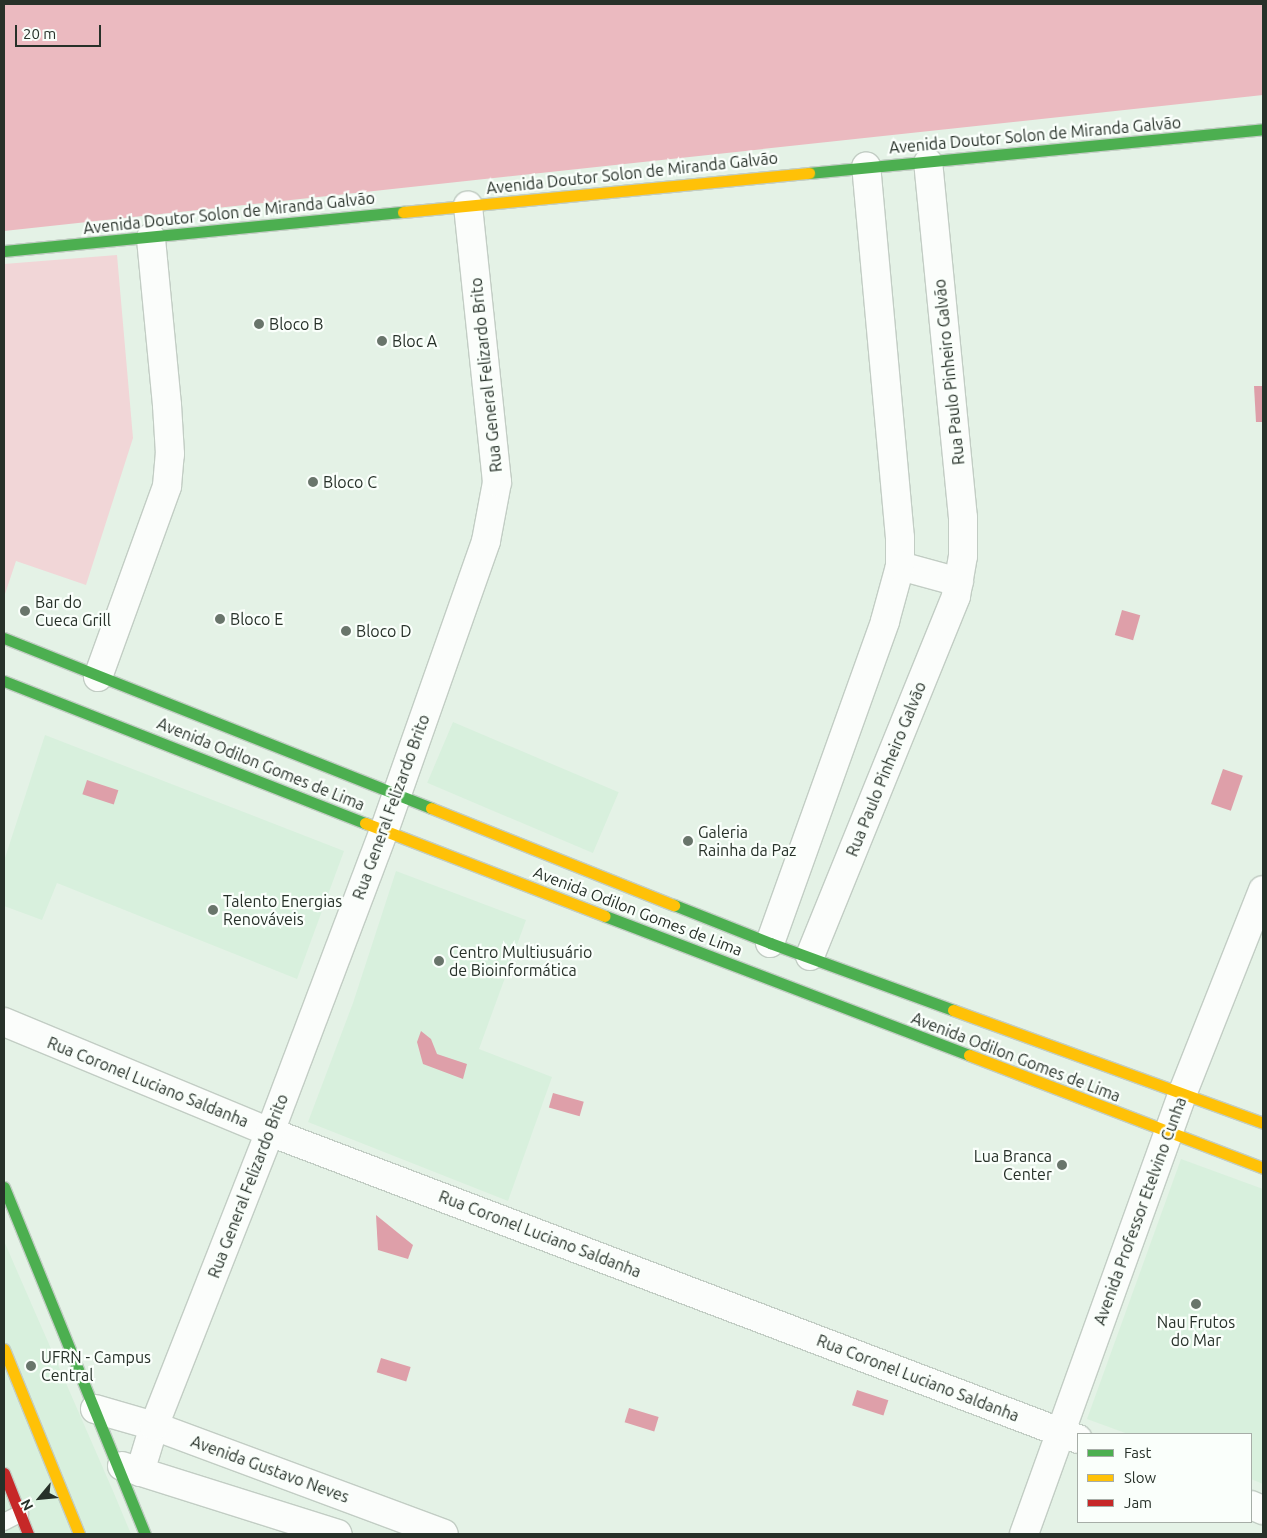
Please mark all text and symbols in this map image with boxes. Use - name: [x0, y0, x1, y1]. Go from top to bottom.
- scale bar: [18, 15, 104, 47]
- text: 20 m: [23, 25, 56, 42]
- street label: Avenida Doutor Solon de Miranda Galvão: [888, 113, 1182, 157]
- street label: Avenida Doutor Solon de Miranda Galvão: [485, 148, 779, 198]
- street label: Avenida Doutor Solon de Miranda Galvão: [82, 188, 376, 238]
- street label: Rua General Felizardo Brito: [466, 277, 506, 473]
- street label: Rua Paulo Pinheiro Galvão: [930, 278, 968, 466]
- place label: Bloco B: [269, 314, 323, 334]
- marker: Bloco B: [253, 318, 265, 330]
- place label: Bloc A: [392, 331, 437, 351]
- marker: Bloc A: [376, 335, 388, 347]
- place label: Bloco C: [323, 472, 377, 492]
- marker: Bloco C: [307, 476, 319, 488]
- place label: Bar do Cueca Grill: [35, 592, 111, 630]
- marker: Bar do Cueca Grill: [19, 605, 31, 617]
- place label: Bloco E: [230, 609, 283, 629]
- marker: Bloco E: [214, 613, 226, 625]
- place label: Bloco D: [356, 621, 411, 641]
- marker: Bloco D: [340, 625, 352, 637]
- street label: Rua Paulo Pinheiro Galvão: [842, 679, 930, 859]
- street label: Rua General Felizardo Brito: [349, 712, 433, 902]
- street label: Avenida Odilon Gomes de Lima: [154, 713, 368, 815]
- place label: Galeria Rainha da Paz: [698, 822, 796, 860]
- marker: Galeria Rainha da Paz: [682, 835, 694, 847]
- street label: Avenida Odilon Gomes de Lima: [531, 862, 745, 960]
- place label: Talento Energias Renováveis: [223, 891, 342, 929]
- marker: Talento Energias Renováveis: [207, 904, 219, 916]
- place label: Centro Multiusuário de Bioinformática: [449, 942, 592, 980]
- marker: Centro Multiusuário de Bioinformática: [433, 955, 445, 967]
- street label: Avenida Odilon Gomes de Lima: [909, 1008, 1123, 1106]
- street label: Rua Coronel Luciano Saldanha: [45, 1033, 251, 1131]
- street label: Rua General Felizardo Brito: [204, 1091, 292, 1281]
- street label: Avenida Professor Etelvino Cunha: [1090, 1094, 1190, 1328]
- place label: Lua Branca Center: [974, 1146, 1052, 1184]
- marker: Lua Branca Center: [1056, 1159, 1068, 1171]
- street label: Rua Coronel Luciano Saldanha: [436, 1186, 644, 1282]
- marker: Nau Frutos do Mar: [1190, 1298, 1202, 1310]
- place label: Nau Frutos do Mar: [1157, 1312, 1235, 1350]
- street label: Rua Coronel Luciano Saldanha: [814, 1330, 1022, 1426]
- place label: UFRN - Campus Central: [41, 1347, 151, 1385]
- marker: UFRN - Campus Central: [25, 1360, 37, 1372]
- street label: Avenida Gustavo Neves: [188, 1431, 352, 1507]
- legend: [1077, 1433, 1252, 1523]
- text: Fast: [1124, 1444, 1151, 1461]
- text: Slow: [1124, 1469, 1156, 1486]
- north arrow: [15, 1473, 65, 1523]
- text: Jam: [1124, 1494, 1152, 1511]
- text: N: [17, 1497, 36, 1513]

